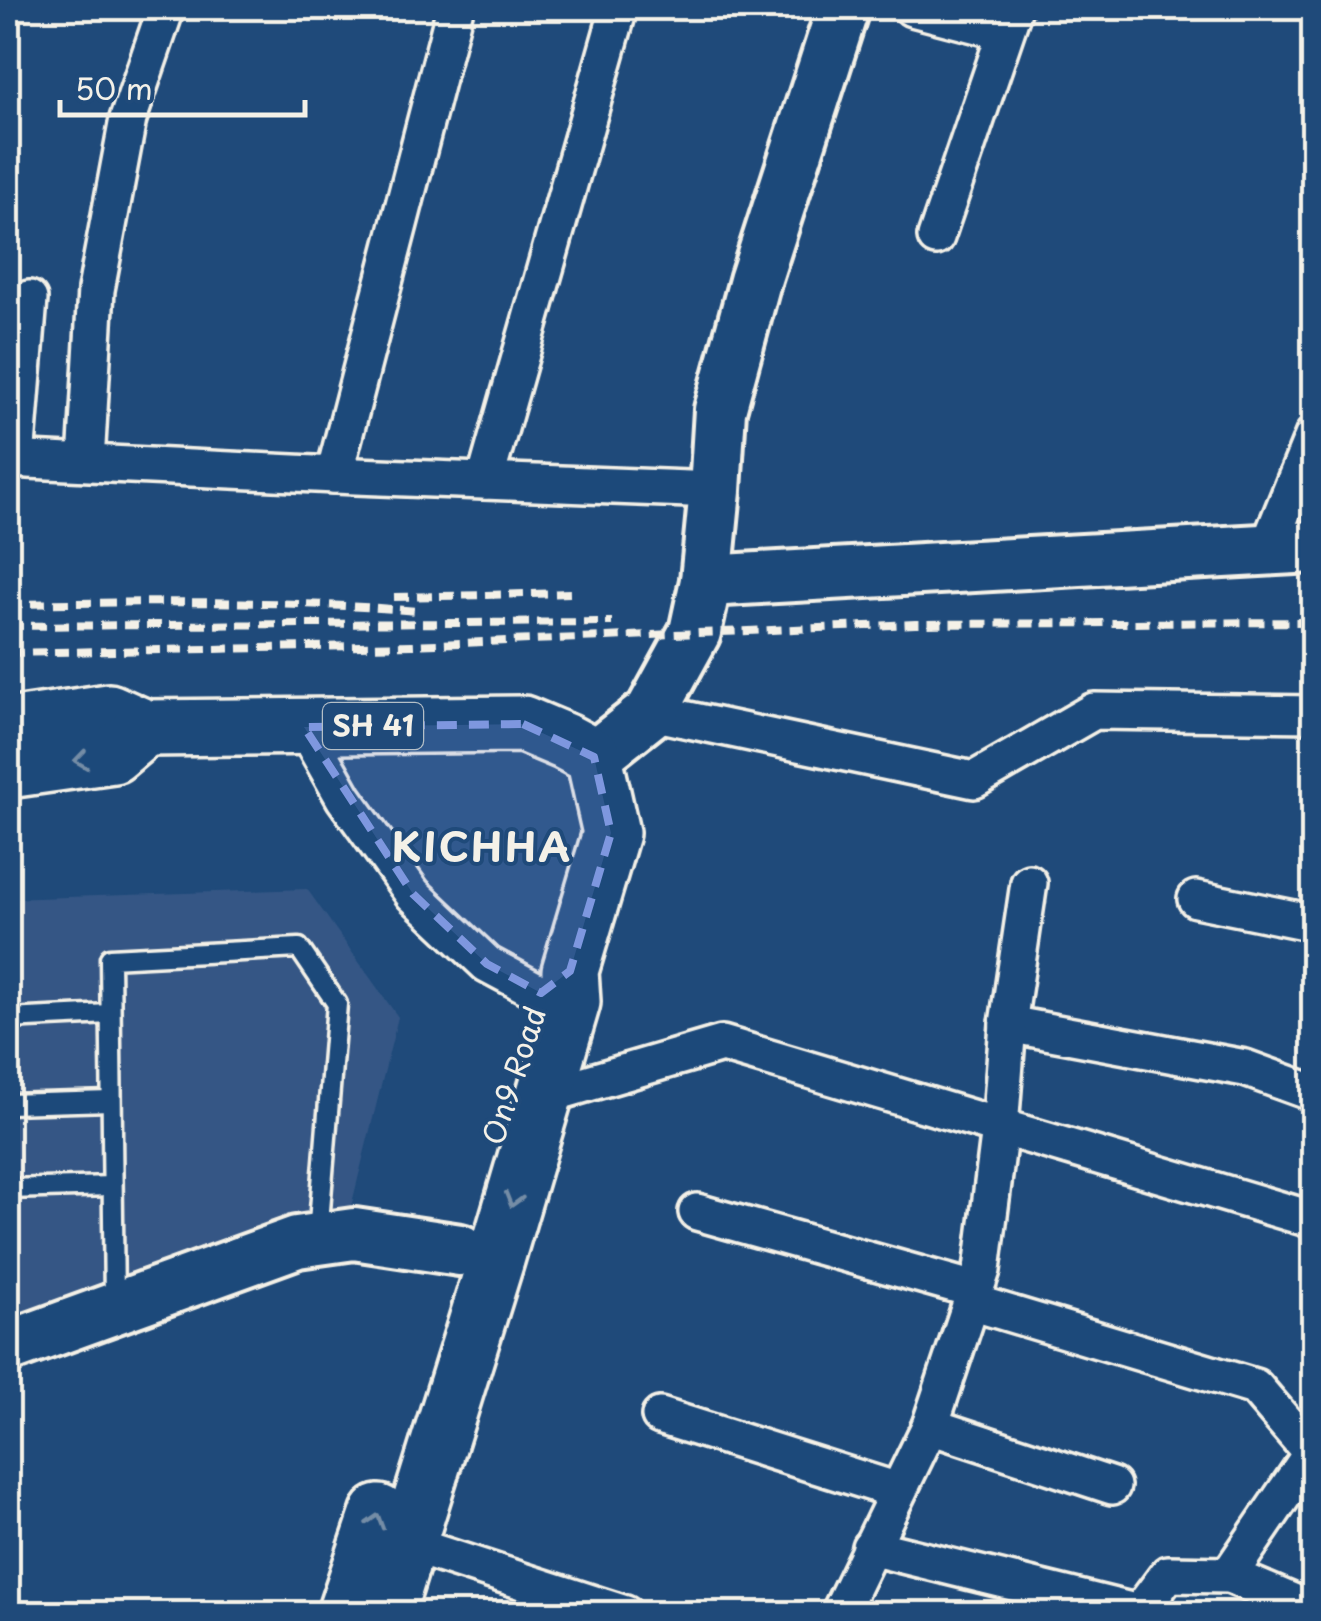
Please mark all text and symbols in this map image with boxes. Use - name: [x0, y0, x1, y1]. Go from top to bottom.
- scale bar: [60, 55, 305, 117]
- text: 50 m: [75, 65, 153, 110]
- road number: SH 41: [323, 703, 423, 749]
- one-way arrow: [73, 748, 89, 769]
- district label: KICHHA: [391, 815, 573, 876]
- street label: On9 Road: [469, 1000, 556, 1150]
- one-way arrow: [504, 1191, 525, 1208]
- one-way arrow: [364, 1513, 385, 1530]

